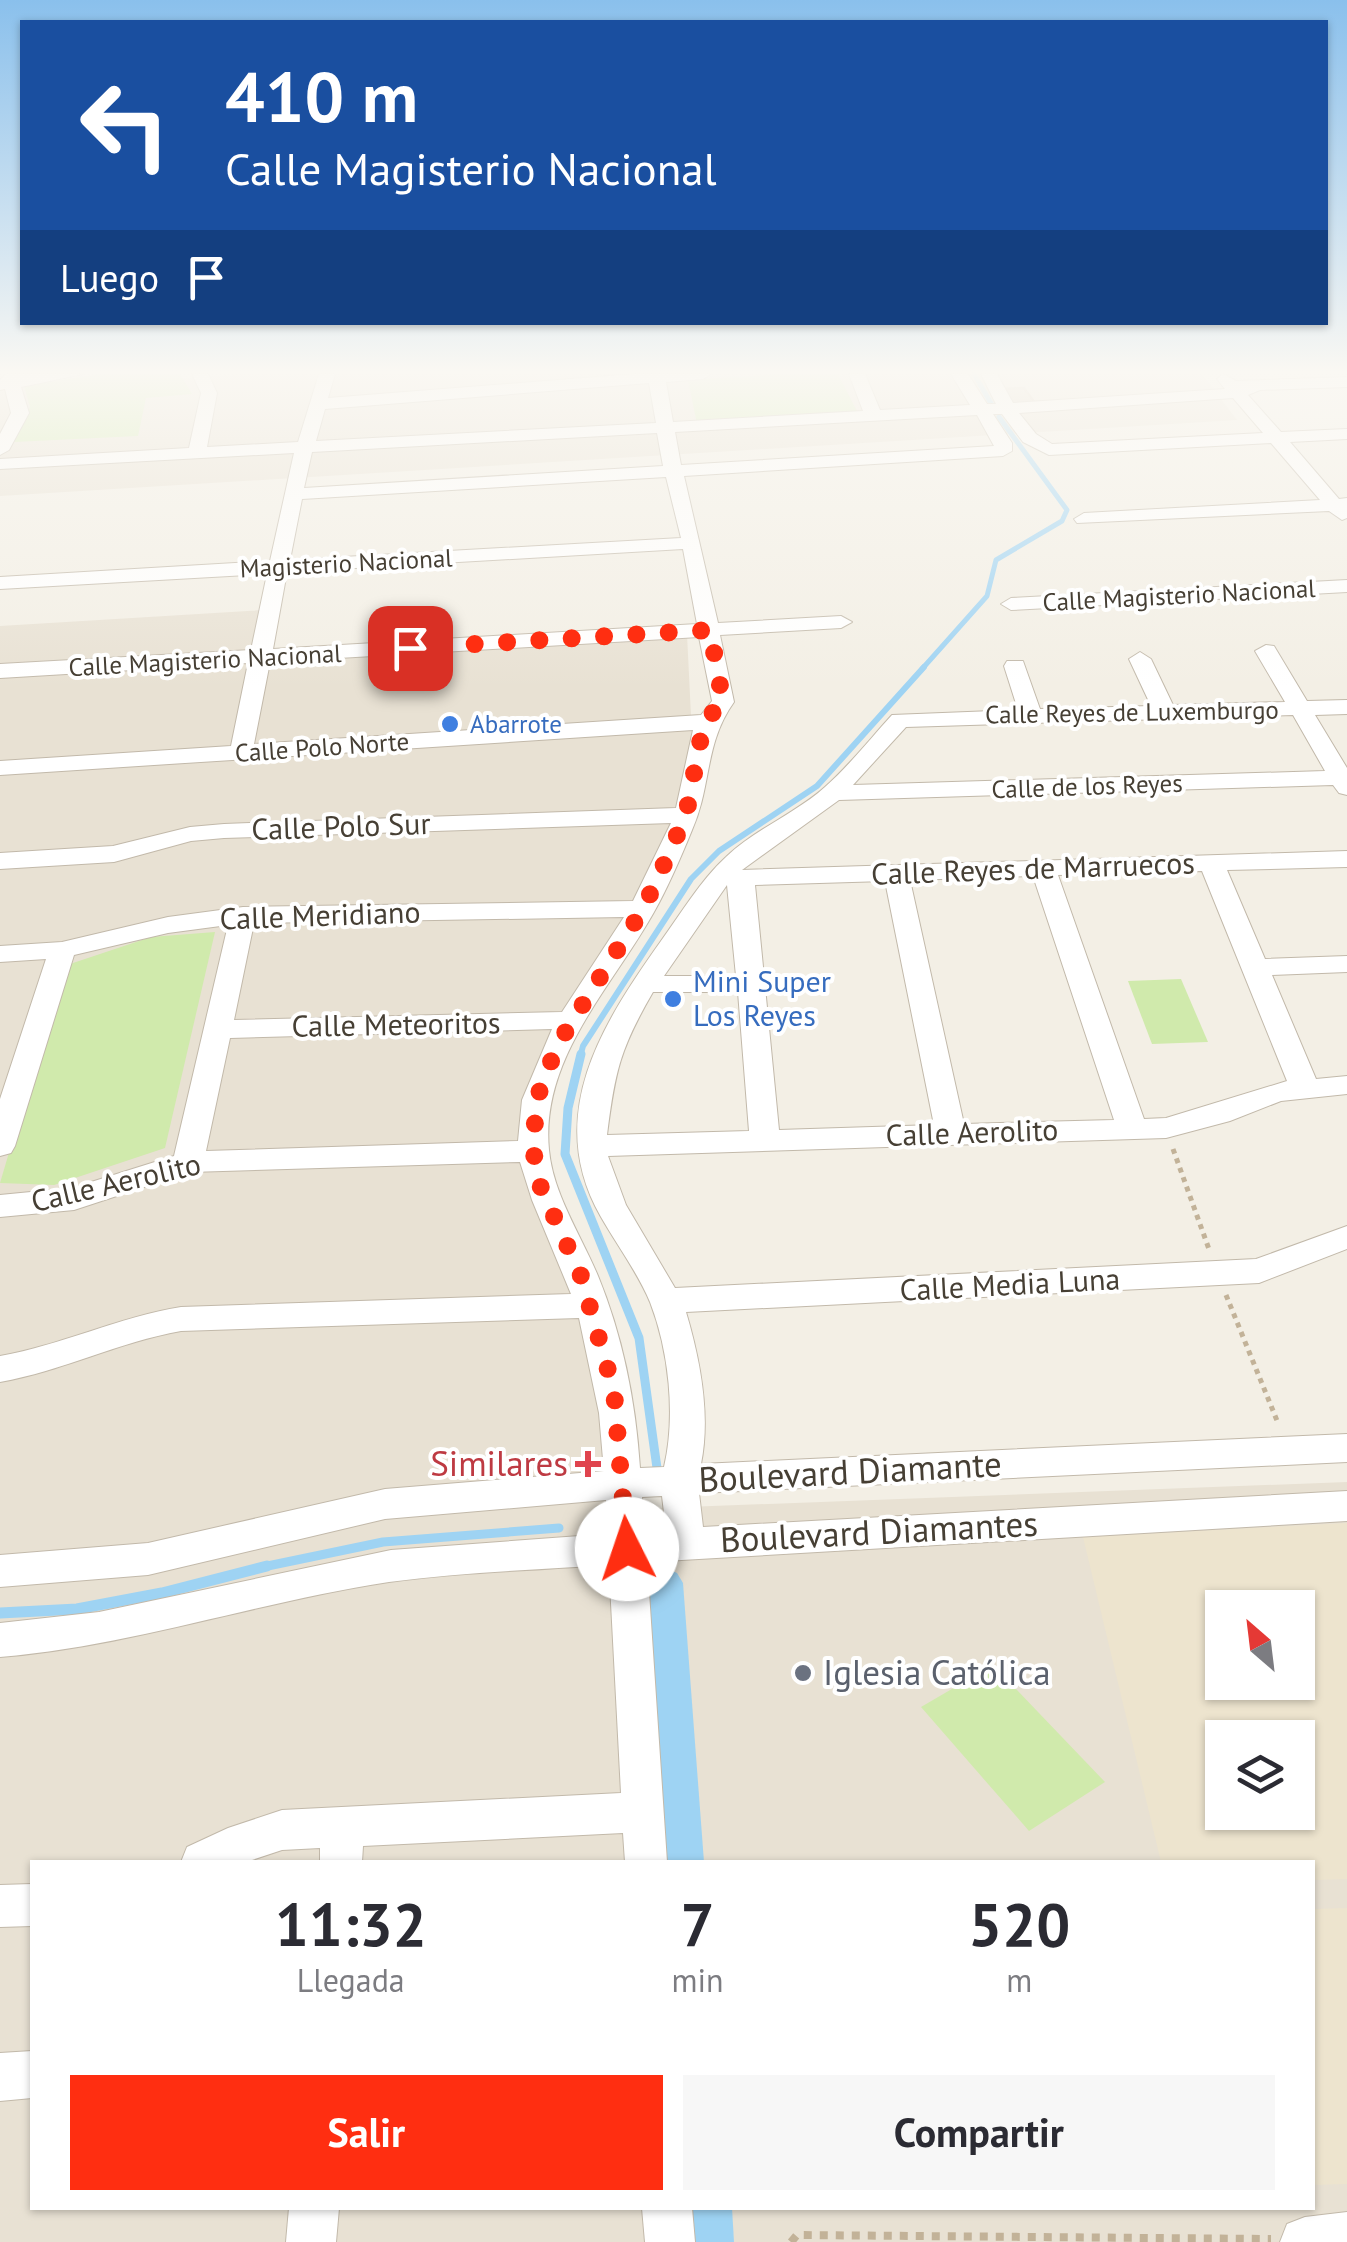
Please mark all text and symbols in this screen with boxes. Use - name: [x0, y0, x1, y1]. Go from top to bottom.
- text: 410 m: [225, 51, 418, 141]
- icon: left: [60, 60, 190, 190]
- text: Calle Magisterio Nacional: [225, 139, 717, 197]
- icon: arrive: [179, 250, 234, 305]
- text: Luego: [60, 253, 159, 302]
- street label: Magisterio Nacional: [239, 541, 454, 585]
- street label: Calle Magisterio Nacional: [1042, 572, 1317, 618]
- pin: [368, 606, 453, 691]
- icon: arrive: [383, 621, 438, 676]
- street label: Calle Magisterio Nacional: [68, 637, 343, 683]
- street label: Calle Reyes de Luxemburgo: [985, 693, 1279, 731]
- place label: Abarrote: [470, 708, 562, 740]
- marker: Abarrote: [439, 713, 461, 735]
- street label: Calle Polo Norte: [234, 725, 410, 769]
- street label: Calle de los Reyes: [991, 767, 1183, 805]
- street label: Calle Polo Sur: [251, 803, 431, 848]
- street label: Calle Reyes de Marruecos: [870, 842, 1195, 893]
- street label: Calle Meridiano: [219, 892, 421, 937]
- place label: Mini Super Los Reyes: [693, 961, 831, 1034]
- marker: Mini Super Los Reyes: [662, 988, 684, 1010]
- street label: Calle Meteoritos: [291, 1002, 501, 1045]
- street label: Calle Aerolito: [885, 1109, 1059, 1154]
- street label: Calle Aerolito: [27, 1143, 204, 1220]
- street label: Calle Media Luna: [899, 1258, 1121, 1309]
- place label: Similares: [430, 1440, 568, 1486]
- street label: Boulevard Diamante: [697, 1440, 1003, 1502]
- marker: Similares: [577, 1453, 599, 1475]
- position arrow: [575, 1497, 679, 1601]
- street label: Boulevard Diamantes: [719, 1500, 1039, 1562]
- north arrow: [1205, 1590, 1315, 1700]
- map controls: [1205, 1590, 1315, 1830]
- place label: Iglesia Católica: [823, 1649, 1051, 1695]
- marker: Iglesia Católica: [792, 1662, 814, 1684]
- button: layers: [1205, 1720, 1315, 1830]
- text: 11:32: [275, 1885, 427, 1963]
- text: 7: [681, 1885, 715, 1963]
- text: 520: [968, 1885, 1070, 1963]
- text: Llegada: [297, 1959, 405, 2001]
- text: min: [672, 1959, 724, 2001]
- text: m: [1006, 1959, 1032, 2001]
- button: Salir: [70, 2075, 663, 2190]
- button: Compartir: [683, 2075, 1275, 2190]

